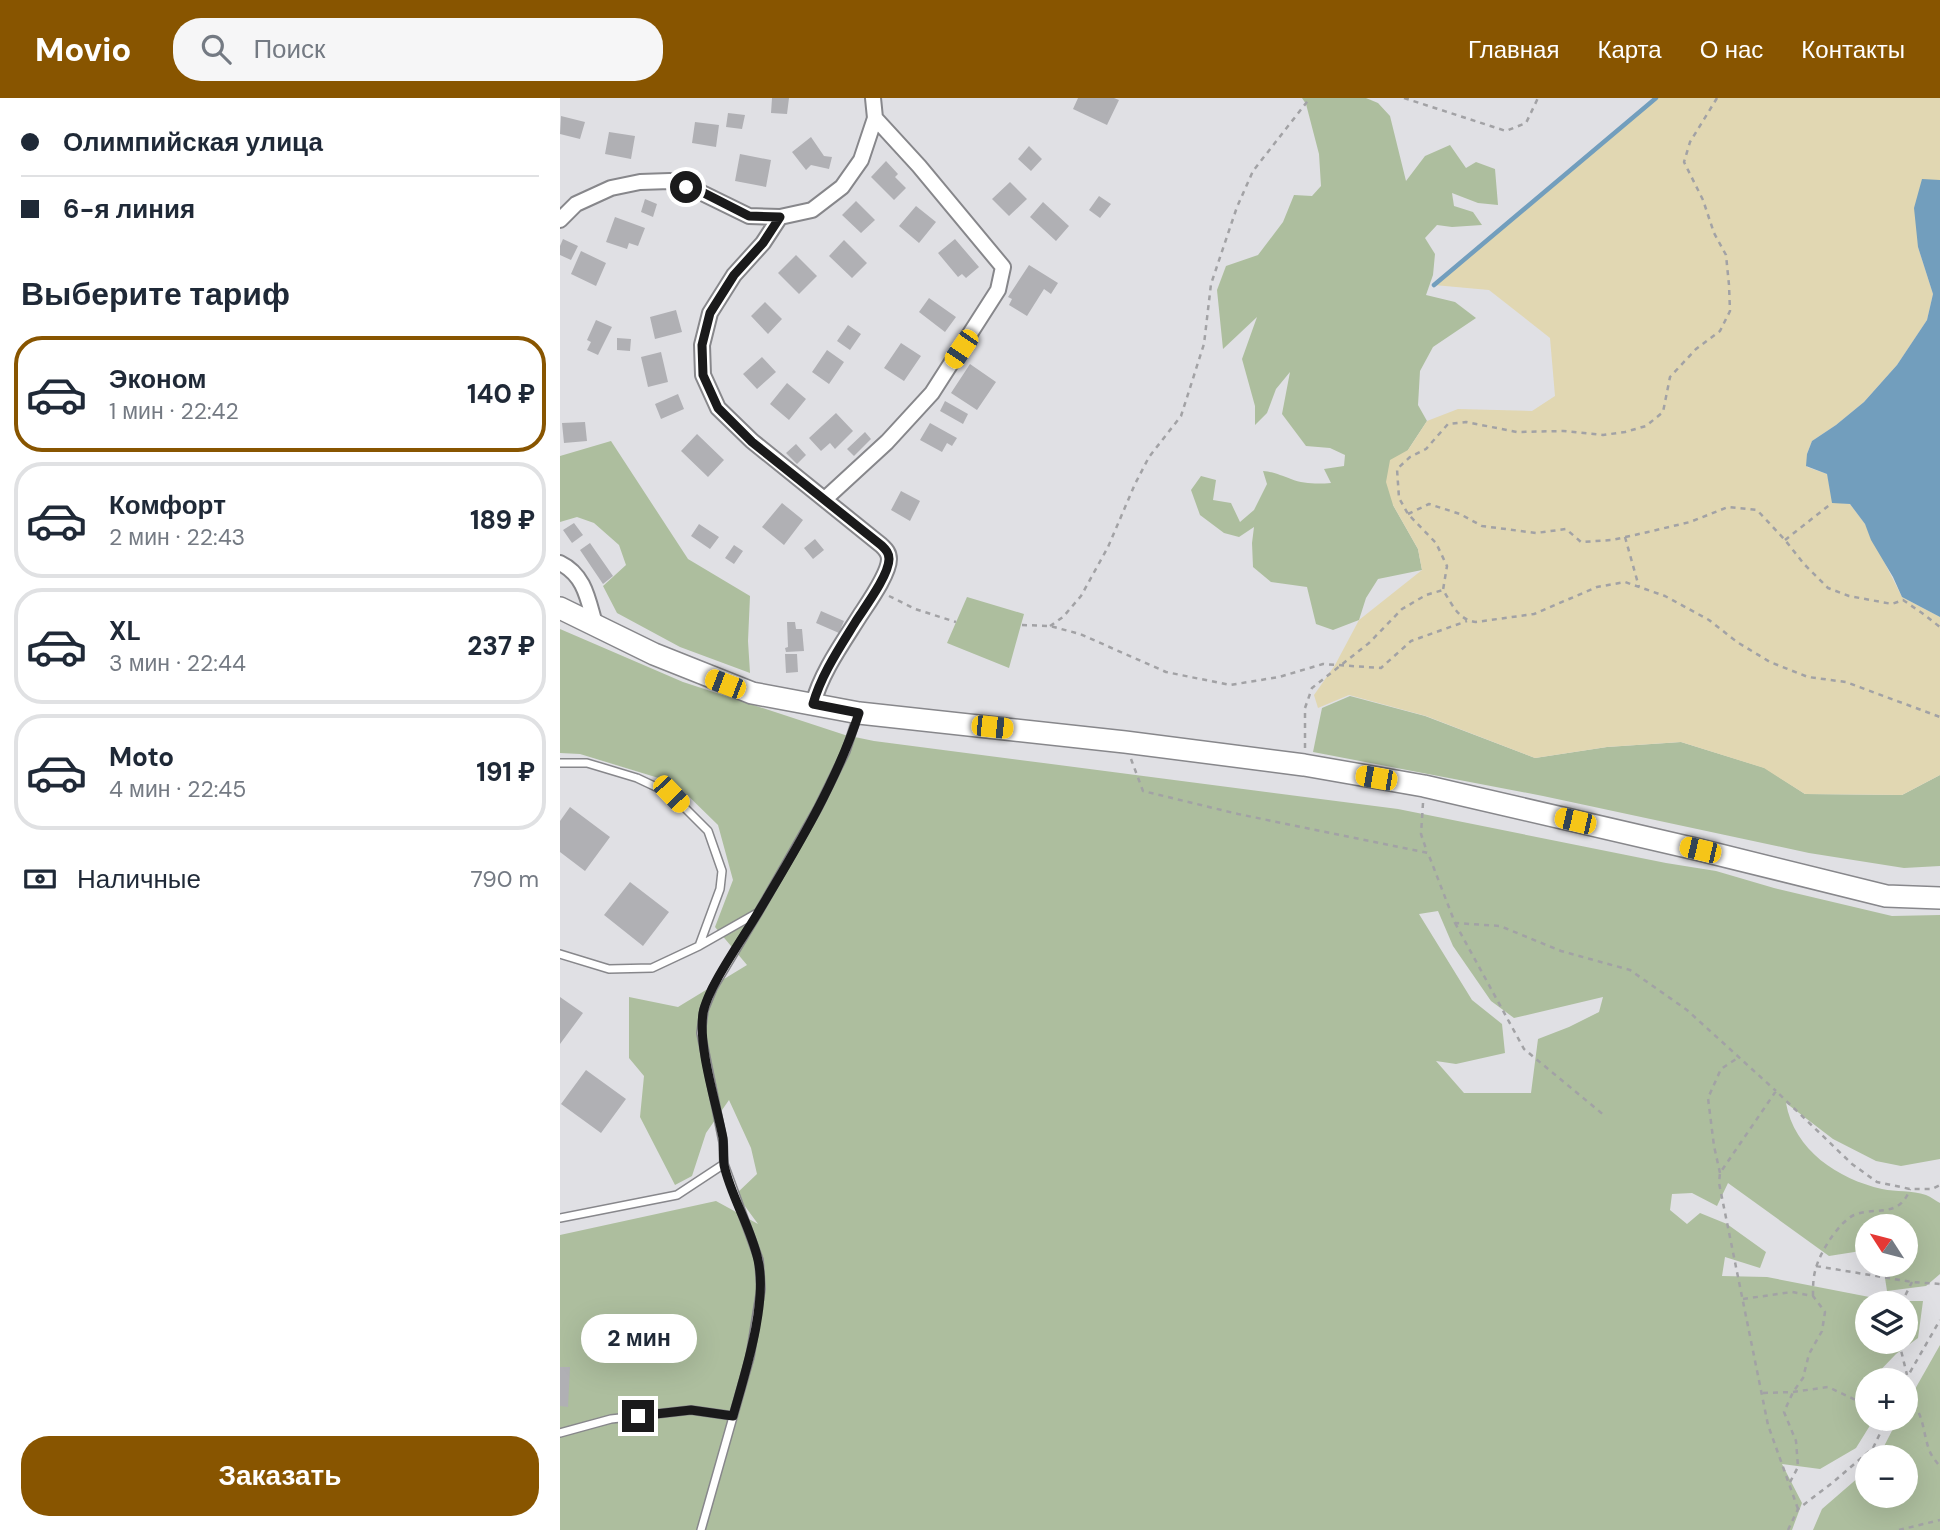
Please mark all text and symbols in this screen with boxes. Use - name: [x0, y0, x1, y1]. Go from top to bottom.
- search box: [173, 18, 663, 81]
- text: Movio: [35, 28, 131, 71]
- icon: search: [197, 30, 235, 68]
- text: Поиск: [253, 32, 325, 66]
- text: Главная: [1468, 34, 1559, 65]
- text: Карта: [1597, 34, 1662, 65]
- text: О нас: [1700, 34, 1763, 65]
- text: Контакты: [1801, 34, 1905, 65]
- text: Олимпийская улица: [63, 125, 323, 159]
- route start: [670, 171, 702, 203]
- text: 6-я линия: [63, 192, 195, 226]
- text: Выберите тариф: [21, 273, 290, 315]
- car: [941, 326, 982, 372]
- text: Эконом: [109, 362, 207, 396]
- icon: car: [25, 363, 88, 426]
- text: 140 ₽: [467, 377, 535, 411]
- text: 1 мин · 22:42: [109, 396, 239, 426]
- text: Комфорт: [109, 488, 226, 522]
- icon: car: [25, 489, 88, 552]
- text: 189 ₽: [470, 503, 535, 537]
- text: 2 мин · 22:43: [109, 522, 245, 552]
- text: XL: [109, 614, 141, 648]
- icon: car: [25, 615, 88, 678]
- text: 237 ₽: [467, 629, 535, 663]
- text: 3 мин · 22:44: [109, 648, 246, 678]
- car: [702, 667, 749, 701]
- car: [971, 714, 1014, 740]
- text: Moto: [109, 740, 174, 774]
- icon: car: [25, 741, 88, 804]
- text: 191 ₽: [476, 755, 535, 789]
- car: [1354, 764, 1399, 792]
- car: [649, 772, 694, 816]
- text: 4 мин · 22:45: [109, 774, 246, 804]
- car: [1553, 806, 1598, 836]
- car: [1678, 835, 1723, 865]
- icon: cash: [21, 860, 59, 898]
- text: Наличные: [77, 862, 201, 896]
- text: 790 m: [471, 864, 539, 894]
- north arrow: [1855, 1214, 1918, 1278]
- map controls: [1855, 1214, 1918, 1508]
- button: layers: [1855, 1291, 1918, 1354]
- callout: 2 мин: [580, 1314, 696, 1364]
- text: 2 мин: [607, 1323, 671, 1353]
- button: +: [1855, 1368, 1918, 1431]
- route end: [622, 1400, 654, 1432]
- button: Заказать: [21, 1436, 539, 1516]
- button: −: [1855, 1445, 1918, 1508]

